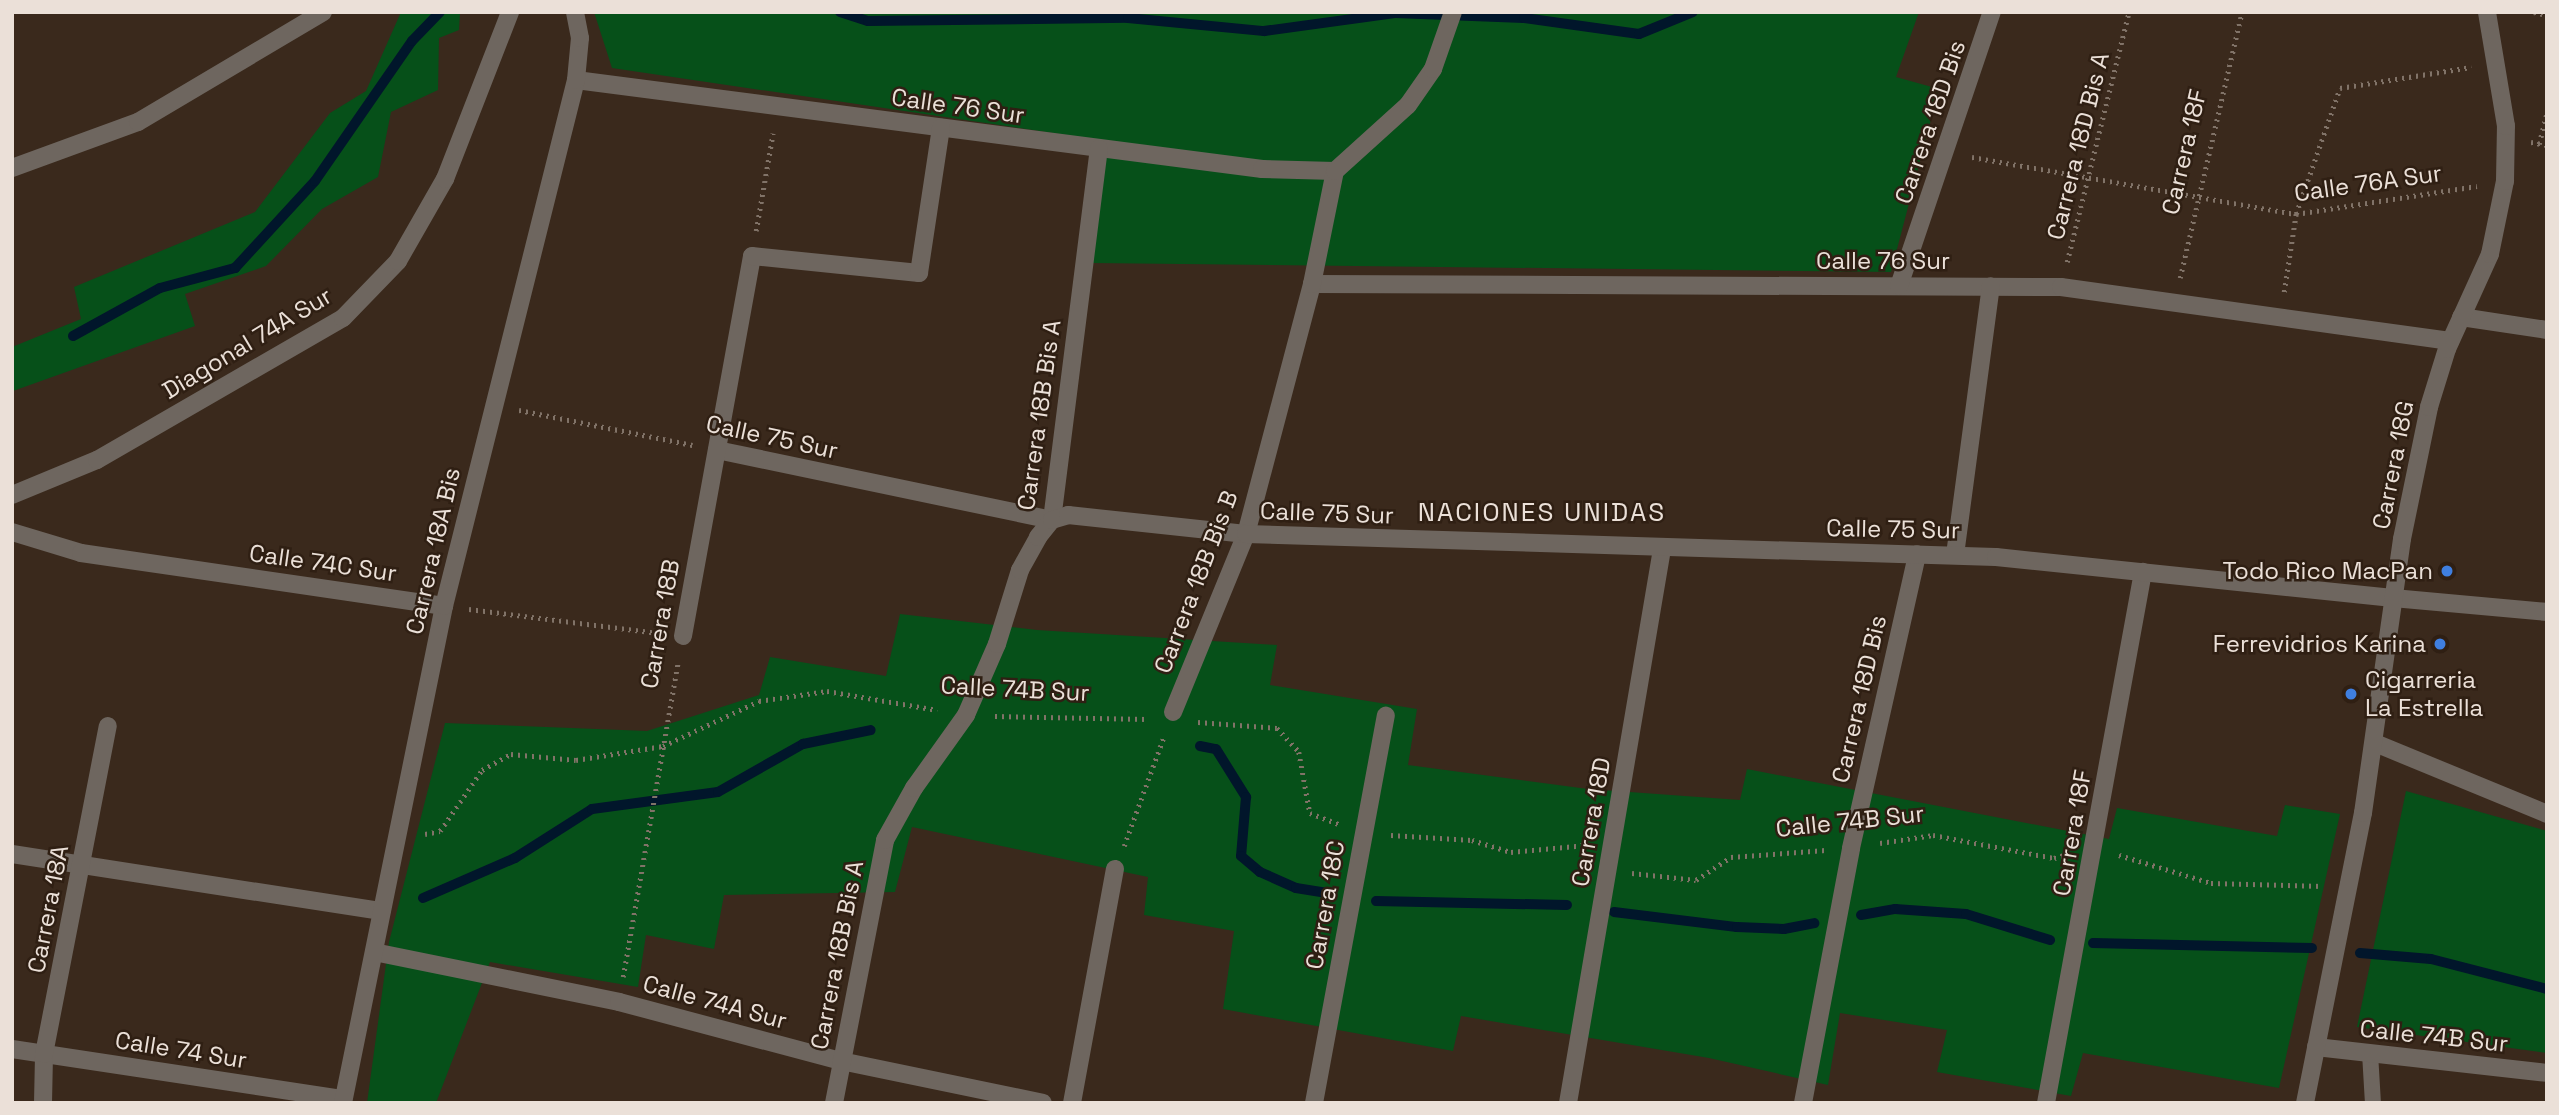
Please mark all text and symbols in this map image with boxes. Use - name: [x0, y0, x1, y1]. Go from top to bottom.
- street label: Carrera 18D Bis: [1889, 36, 1971, 208]
- street label: Carrera 18D Bis A: [2041, 49, 2115, 243]
- street label: Calle 76 Sur: [890, 82, 1026, 130]
- street label: Carrera 18F: [2156, 87, 2212, 217]
- street label: Calle 76A Sur: [2292, 158, 2444, 208]
- street label: Calle 76 Sur: [1816, 247, 1950, 275]
- street label: Diagonal 74A Sur: [157, 281, 337, 405]
- street label: Carrera 18B Bis A: [1011, 318, 1067, 512]
- street label: Carrera 18G: [2366, 398, 2420, 532]
- street label: Calle 75 Sur: [704, 409, 840, 465]
- street label: Carrera 18A Bis: [400, 465, 466, 637]
- street label: Carrera 18B Bis B: [1148, 487, 1244, 677]
- street label: Calle 75 Sur: [1260, 496, 1394, 530]
- district label: NACIONES UNIDAS: [1420, 497, 1664, 529]
- street label: Calle 75 Sur: [1826, 513, 1960, 545]
- street label: Calle 74C Sur: [247, 538, 399, 588]
- street label: Carrera 18B: [634, 557, 686, 691]
- place label: Todo Rico MacPan: [2222, 557, 2433, 585]
- marker: Todo Rico MacPan: [2439, 563, 2455, 579]
- street label: Carrera 18D Bis: [1826, 612, 1892, 786]
- place label: Ferrevidrios Karina: [2213, 630, 2426, 658]
- marker: Ferrevidrios Karina: [2432, 636, 2448, 652]
- place label: Cigarreria La Estrella: [2365, 666, 2483, 722]
- street label: Calle 74B Sur: [940, 671, 1090, 707]
- marker: Cigarreria La Estrella: [2343, 686, 2359, 702]
- street label: Carrera 18D: [1565, 755, 1617, 889]
- street label: Carrera 18F: [2047, 768, 2097, 898]
- street label: Calle 74B Sur: [1774, 799, 1926, 843]
- street label: Carrera 18C: [1300, 838, 1350, 972]
- street label: Carrera 18A: [21, 843, 75, 975]
- street label: Carrera 18B Bis A: [805, 858, 869, 1052]
- street label: Calle 74A Sur: [640, 969, 790, 1035]
- street label: Calle 74B Sur: [2358, 1014, 2510, 1058]
- street label: Calle 74 Sur: [113, 1025, 249, 1075]

